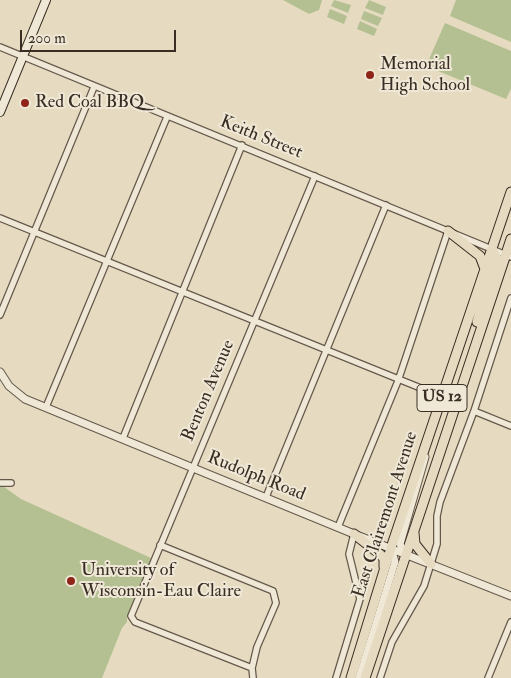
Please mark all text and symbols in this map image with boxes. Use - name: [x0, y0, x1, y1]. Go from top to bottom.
- scale bar: [22, 20, 179, 52]
- text: 200 m: [28, 29, 66, 48]
- place label: Memorial High School: [380, 54, 470, 96]
- marker: Memorial High School: [364, 69, 376, 81]
- place label: Red Coal BBQ: [35, 92, 144, 114]
- marker: Red Coal BBQ: [19, 97, 31, 109]
- street label: Keith Street: [217, 112, 305, 164]
- street label: Benton Avenue: [178, 337, 240, 445]
- road number: US 12: [417, 384, 467, 412]
- street label: East Clairemont Avenue: [349, 429, 423, 601]
- street label: Rudolph Road: [204, 448, 308, 506]
- place label: University of Wisconsin-Eau Claire: [81, 560, 241, 602]
- marker: University of Wisconsin-Eau Claire: [65, 575, 77, 587]

